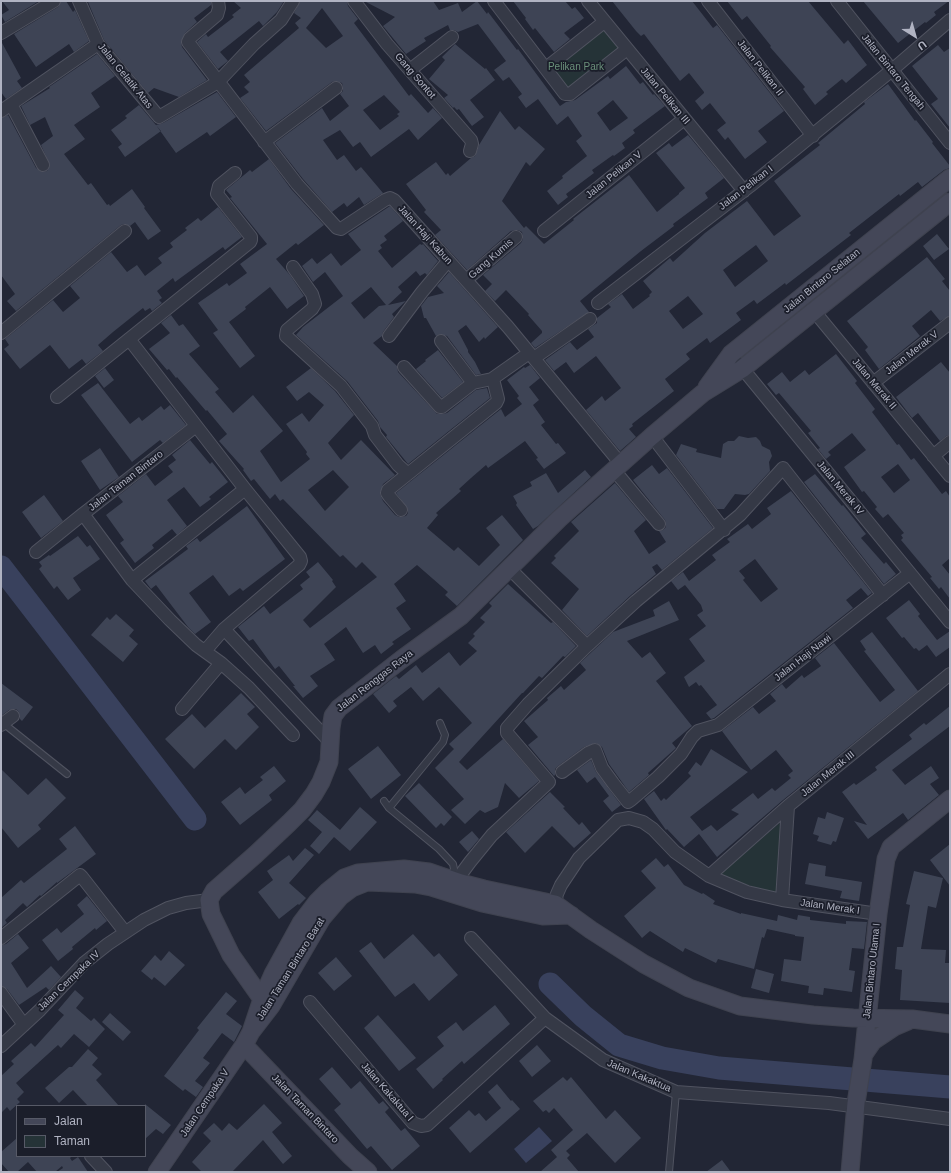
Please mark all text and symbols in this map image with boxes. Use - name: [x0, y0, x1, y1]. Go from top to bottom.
- north arrow: [895, 16, 935, 56]
- street label: Jalan Bintaro Tengah: [859, 32, 927, 112]
- street label: Jalan Pelikan II: [734, 38, 786, 98]
- text: U: [915, 38, 929, 53]
- street label: Jalan Gelatik Atas: [95, 41, 155, 111]
- street label: Gang Sontot: [392, 51, 438, 101]
- park label: Pelikan Park: [548, 61, 604, 73]
- street label: Jalan Pelikan III: [638, 65, 692, 127]
- street label: Jalan Pelikan V: [583, 149, 645, 201]
- street label: Jalan Pelikan I: [717, 163, 775, 213]
- street label: Jalan Haji Kabun: [395, 203, 455, 267]
- street label: Gang Kumis: [466, 236, 516, 282]
- street label: Jalan Bintaro Selatan: [781, 246, 863, 316]
- street label: Jalan Merak V: [883, 329, 941, 377]
- street label: Jalan Merak II: [849, 356, 899, 412]
- street label: Jalan Taman Bintaro: [86, 448, 166, 514]
- street label: Jalan Merak IV: [814, 459, 866, 517]
- street label: Jalan Haji Nawi: [772, 632, 834, 684]
- street label: Jalan Renggas Raya: [335, 648, 415, 714]
- street label: Jalan Merak III: [799, 749, 857, 799]
- street label: Jalan Merak I: [799, 897, 861, 917]
- street label: Jalan Taman Bintaro Barat: [255, 916, 327, 1022]
- street label: Jalan Bintaro Utama I: [861, 923, 883, 1019]
- street label: Jalan Cempaka IV: [35, 948, 103, 1014]
- street label: Jalan Kakaktua: [605, 1057, 673, 1095]
- street label: Jalan Kakaktua I: [358, 1060, 416, 1124]
- street label: Jalan Cempaka V: [178, 1067, 232, 1139]
- street label: Jalan Taman Bintaro: [269, 1072, 341, 1146]
- legend: [16, 1105, 146, 1157]
- text: Jalan: [54, 1114, 83, 1128]
- text: Taman: [54, 1134, 90, 1148]

